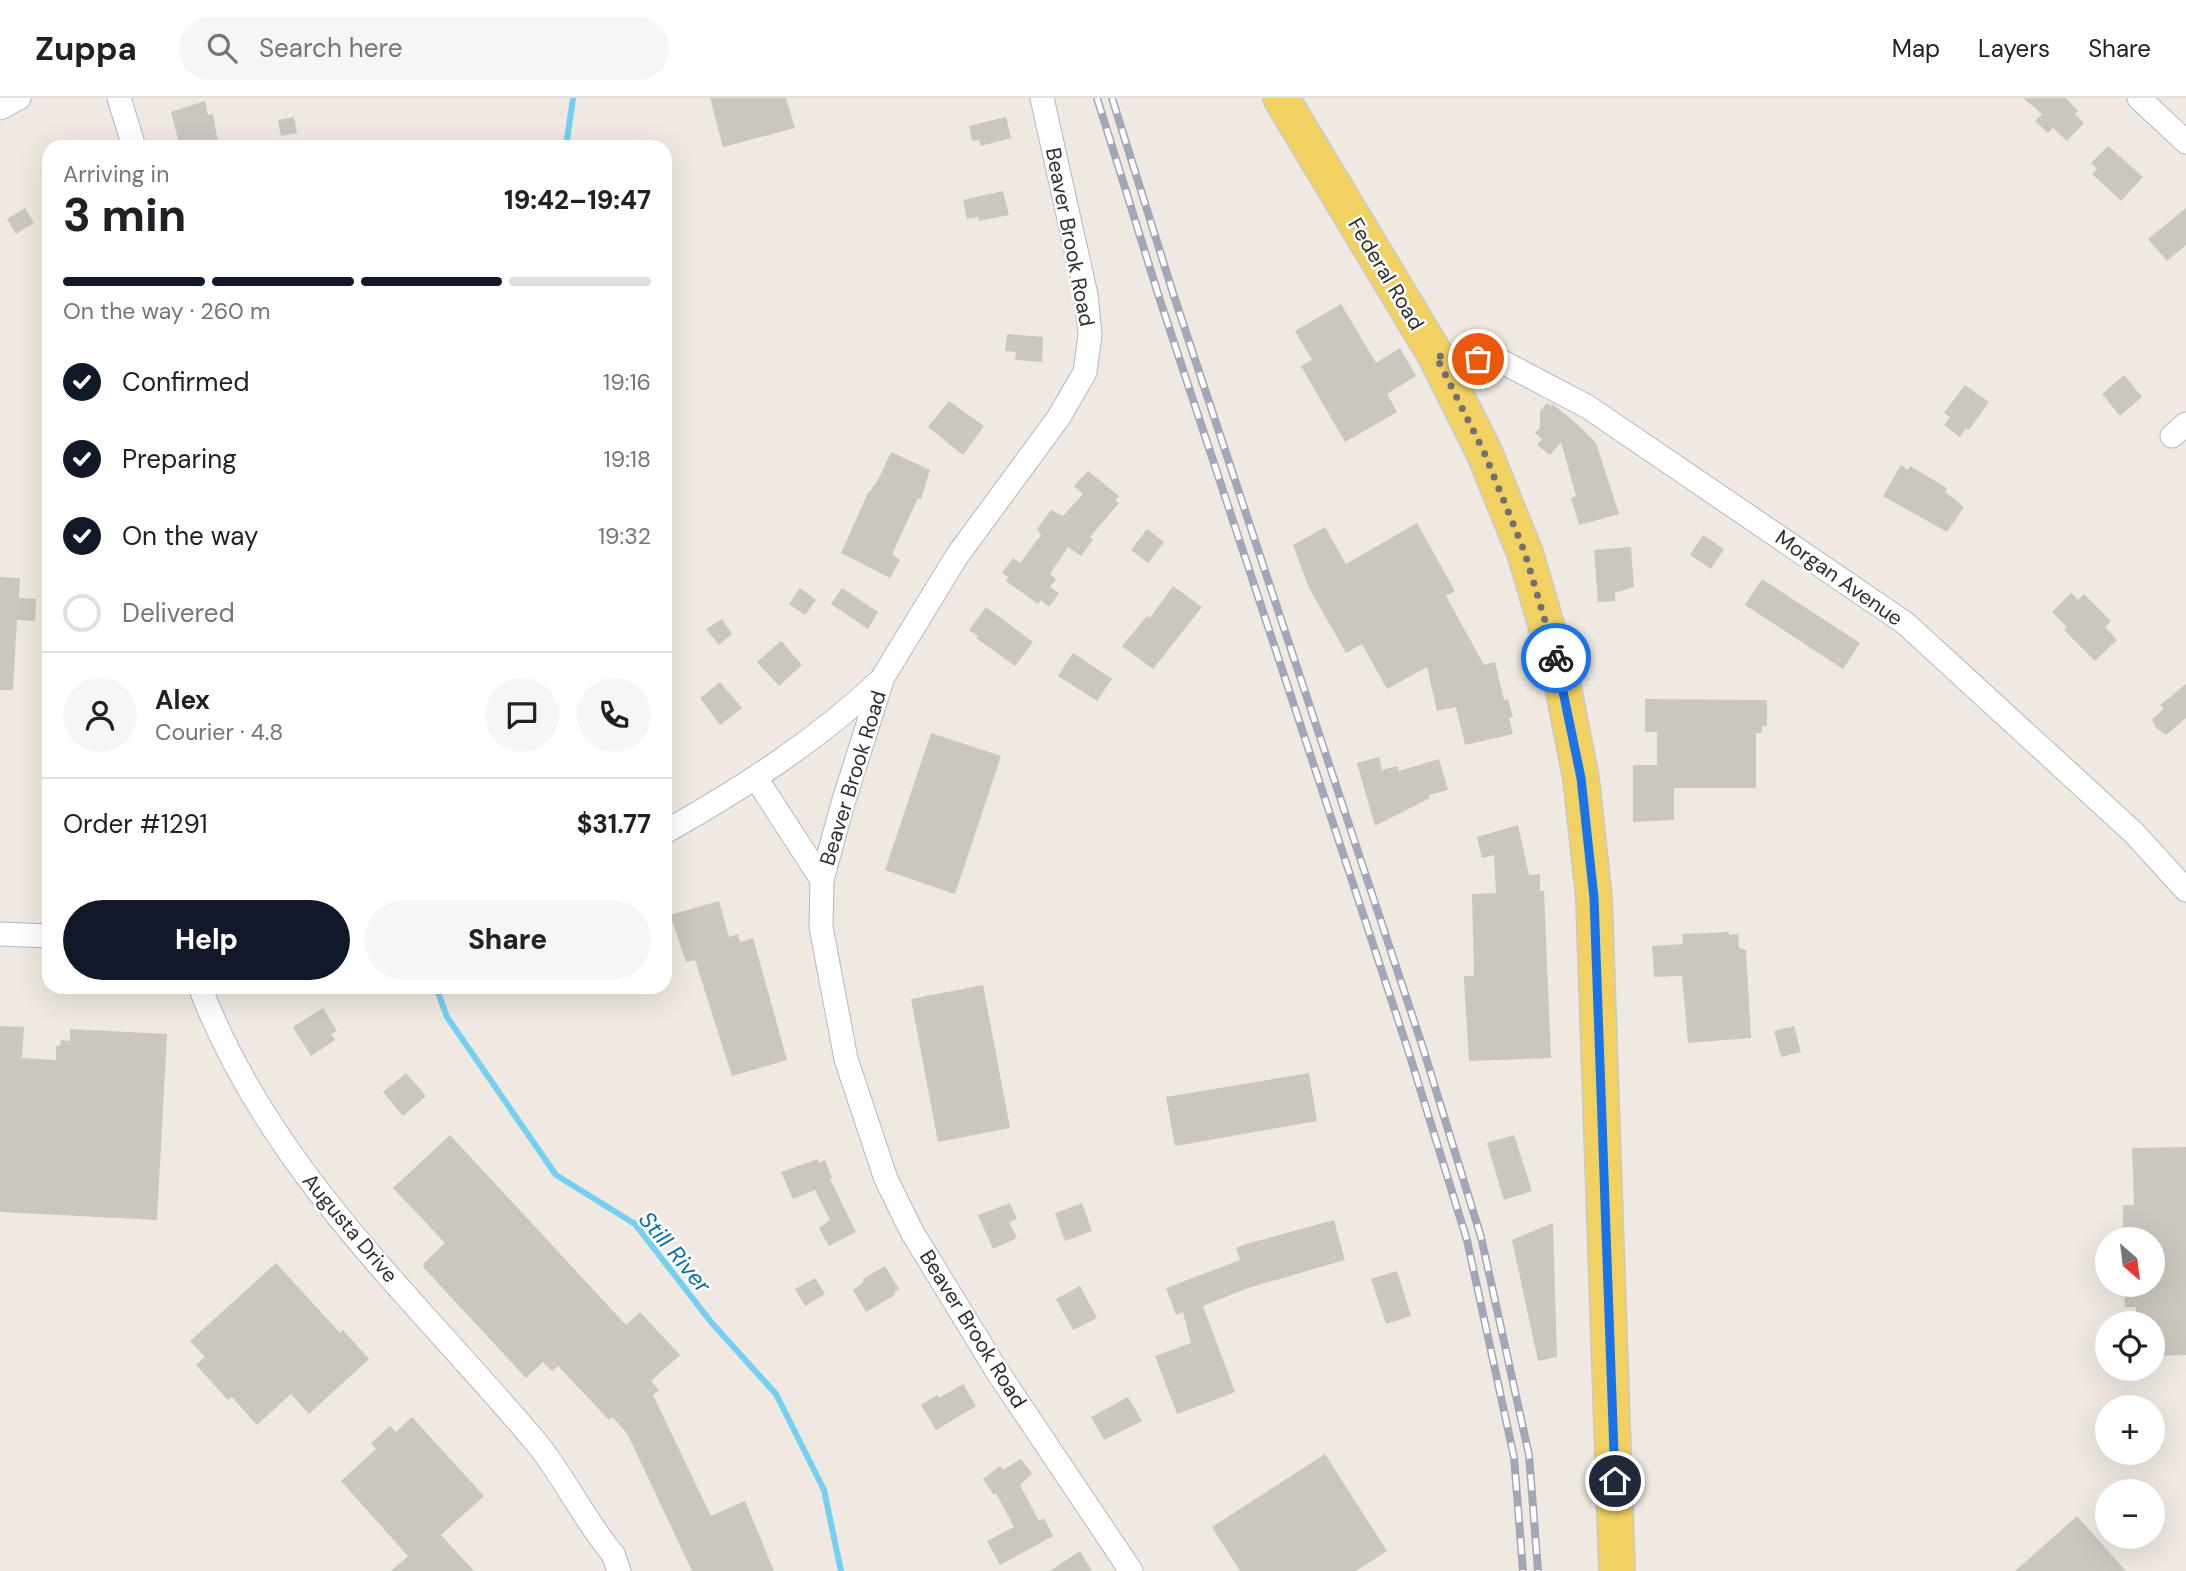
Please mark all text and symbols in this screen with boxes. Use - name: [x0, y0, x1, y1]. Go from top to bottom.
- search box: [179, 17, 669, 80]
- text: Zuppa: [35, 27, 137, 70]
- icon: search: [203, 29, 241, 67]
- text: Search here: [259, 31, 402, 65]
- text: Map: [1892, 33, 1940, 64]
- text: Layers: [1978, 33, 2050, 64]
- text: Share: [2088, 33, 2151, 64]
- street label: Beaver Brook Road: [1039, 145, 1101, 329]
- text: Arriving in: [63, 159, 169, 189]
- text: 19:42–19:47: [504, 183, 651, 217]
- text: 3 min: [63, 185, 186, 245]
- street label: Federal Road: [1342, 213, 1430, 335]
- text: On the way · 260 m: [63, 296, 270, 326]
- pin: [1448, 329, 1508, 389]
- icon: bag: [1459, 340, 1497, 378]
- icon: check: [63, 363, 101, 401]
- text: Confirmed: [122, 365, 249, 399]
- text: 19:16: [603, 367, 651, 397]
- icon: check: [63, 440, 101, 478]
- text: Preparing: [122, 442, 237, 476]
- text: 19:18: [604, 444, 651, 474]
- icon: check: [63, 517, 101, 555]
- text: On the way: [122, 519, 258, 553]
- text: 19:32: [598, 521, 651, 551]
- street label: Morgan Avenue: [1770, 524, 1908, 632]
- text: Delivered: [122, 596, 235, 630]
- courier: [1521, 623, 1591, 693]
- icon: bike: [1537, 639, 1575, 677]
- button: person: [63, 678, 137, 752]
- button: chat: [485, 678, 559, 752]
- button: phone: [577, 678, 651, 752]
- text: Alex: [155, 683, 210, 717]
- street label: Beaver Brook Road: [813, 687, 893, 869]
- text: Courier · 4.8: [155, 717, 283, 747]
- text: Order #1291: [63, 807, 208, 841]
- text: $31.77: [577, 807, 651, 841]
- button: Help: [63, 900, 350, 980]
- button: Share: [364, 900, 651, 980]
- street label: Augusta Drive: [296, 1167, 404, 1289]
- water label: Still River: [632, 1205, 719, 1300]
- north arrow: [2095, 1227, 2165, 1297]
- map controls: [2095, 1227, 2165, 1549]
- street label: Beaver Brook Road: [913, 1245, 1033, 1413]
- button: locate: [2095, 1311, 2165, 1381]
- button: +: [2095, 1395, 2165, 1465]
- pin: [1585, 1451, 1645, 1511]
- icon: home: [1596, 1462, 1634, 1500]
- button: −: [2095, 1479, 2165, 1549]

